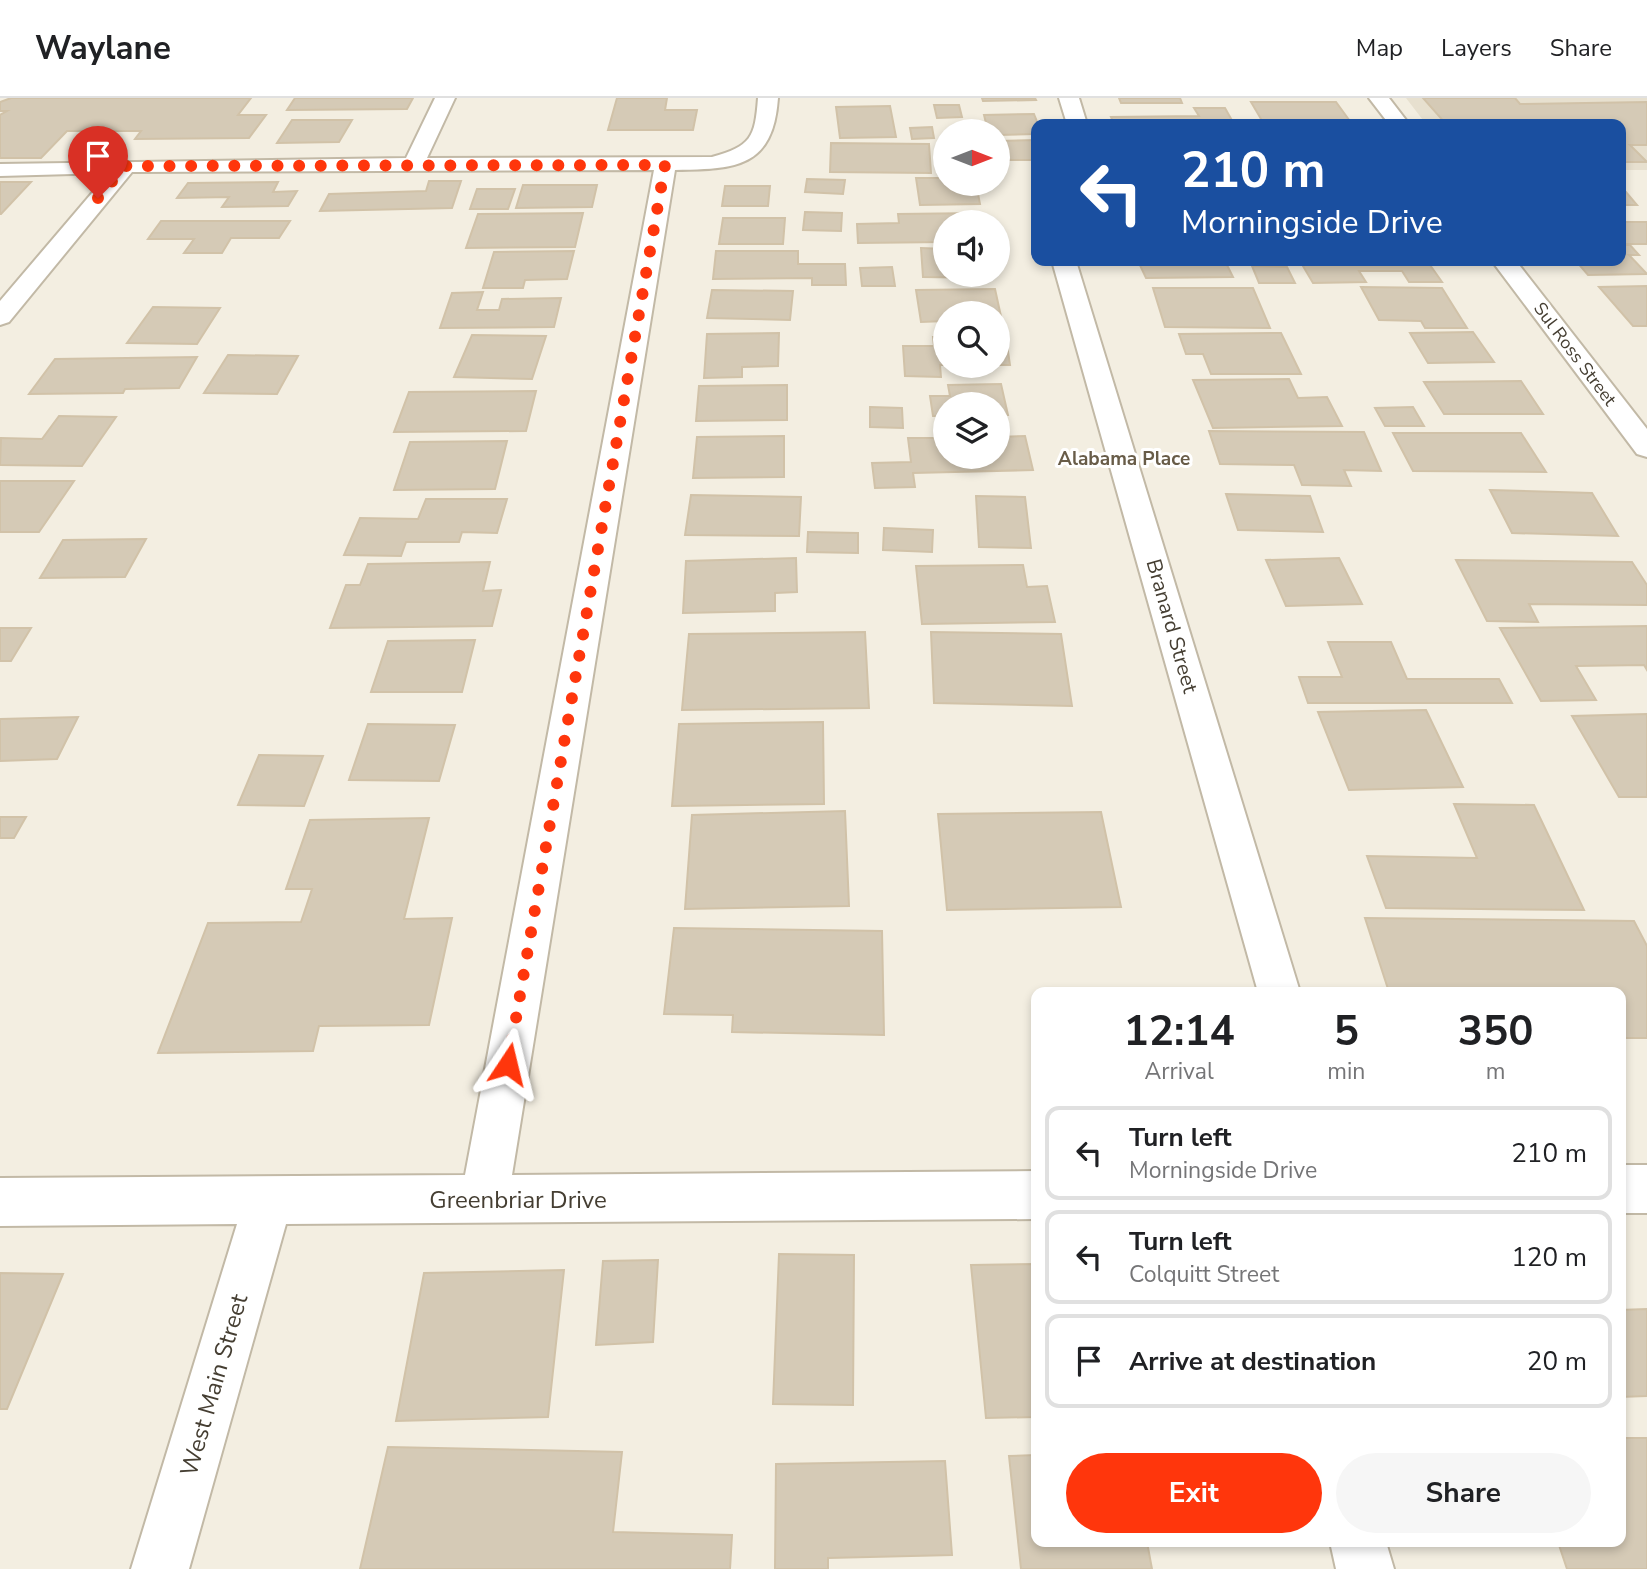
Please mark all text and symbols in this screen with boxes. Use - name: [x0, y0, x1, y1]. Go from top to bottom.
- text: Waylane: [35, 26, 171, 71]
- text: Map: [1356, 32, 1403, 64]
- text: Layers: [1441, 32, 1512, 64]
- text: Share: [1550, 32, 1612, 64]
- north arrow: [933, 119, 1010, 196]
- map controls: [933, 119, 1010, 469]
- pin: [68, 126, 128, 198]
- icon: arrive: [79, 137, 117, 175]
- text: 210 m: [1181, 137, 1325, 204]
- icon: left: [1066, 147, 1157, 238]
- text: Morningside Drive: [1181, 201, 1443, 244]
- button: sound: [933, 210, 1010, 287]
- street label: Sul Ross Street: [1528, 297, 1622, 411]
- button: search: [933, 301, 1010, 378]
- button: layers: [933, 392, 1010, 469]
- district label: Alabama Place: [1058, 446, 1190, 472]
- street label: Branard Street: [1140, 556, 1205, 697]
- text: 12:14: [1124, 1003, 1235, 1060]
- text: 5: [1334, 1003, 1359, 1060]
- text: 350: [1458, 1003, 1533, 1060]
- position arrow: [471, 1027, 545, 1101]
- text: Arrival: [1145, 1056, 1214, 1087]
- text: min: [1327, 1056, 1365, 1087]
- text: m: [1486, 1056, 1506, 1087]
- text: Turn left: [1129, 1120, 1232, 1155]
- icon: left: [1070, 1134, 1108, 1172]
- text: 210 m: [1511, 1136, 1587, 1171]
- text: Morningside Drive: [1129, 1155, 1317, 1186]
- street label: Greenbriar Drive: [429, 1184, 607, 1216]
- text: Turn left: [1129, 1224, 1232, 1259]
- icon: left: [1070, 1238, 1108, 1276]
- text: 120 m: [1511, 1240, 1587, 1275]
- text: Colquitt Street: [1129, 1259, 1279, 1290]
- street label: West Main Street: [173, 1290, 255, 1480]
- icon: arrive: [1070, 1342, 1108, 1380]
- text: Arrive at destination: [1129, 1344, 1376, 1379]
- text: 20 m: [1527, 1344, 1587, 1379]
- button: Exit: [1066, 1453, 1322, 1533]
- button: Share: [1336, 1453, 1591, 1533]

